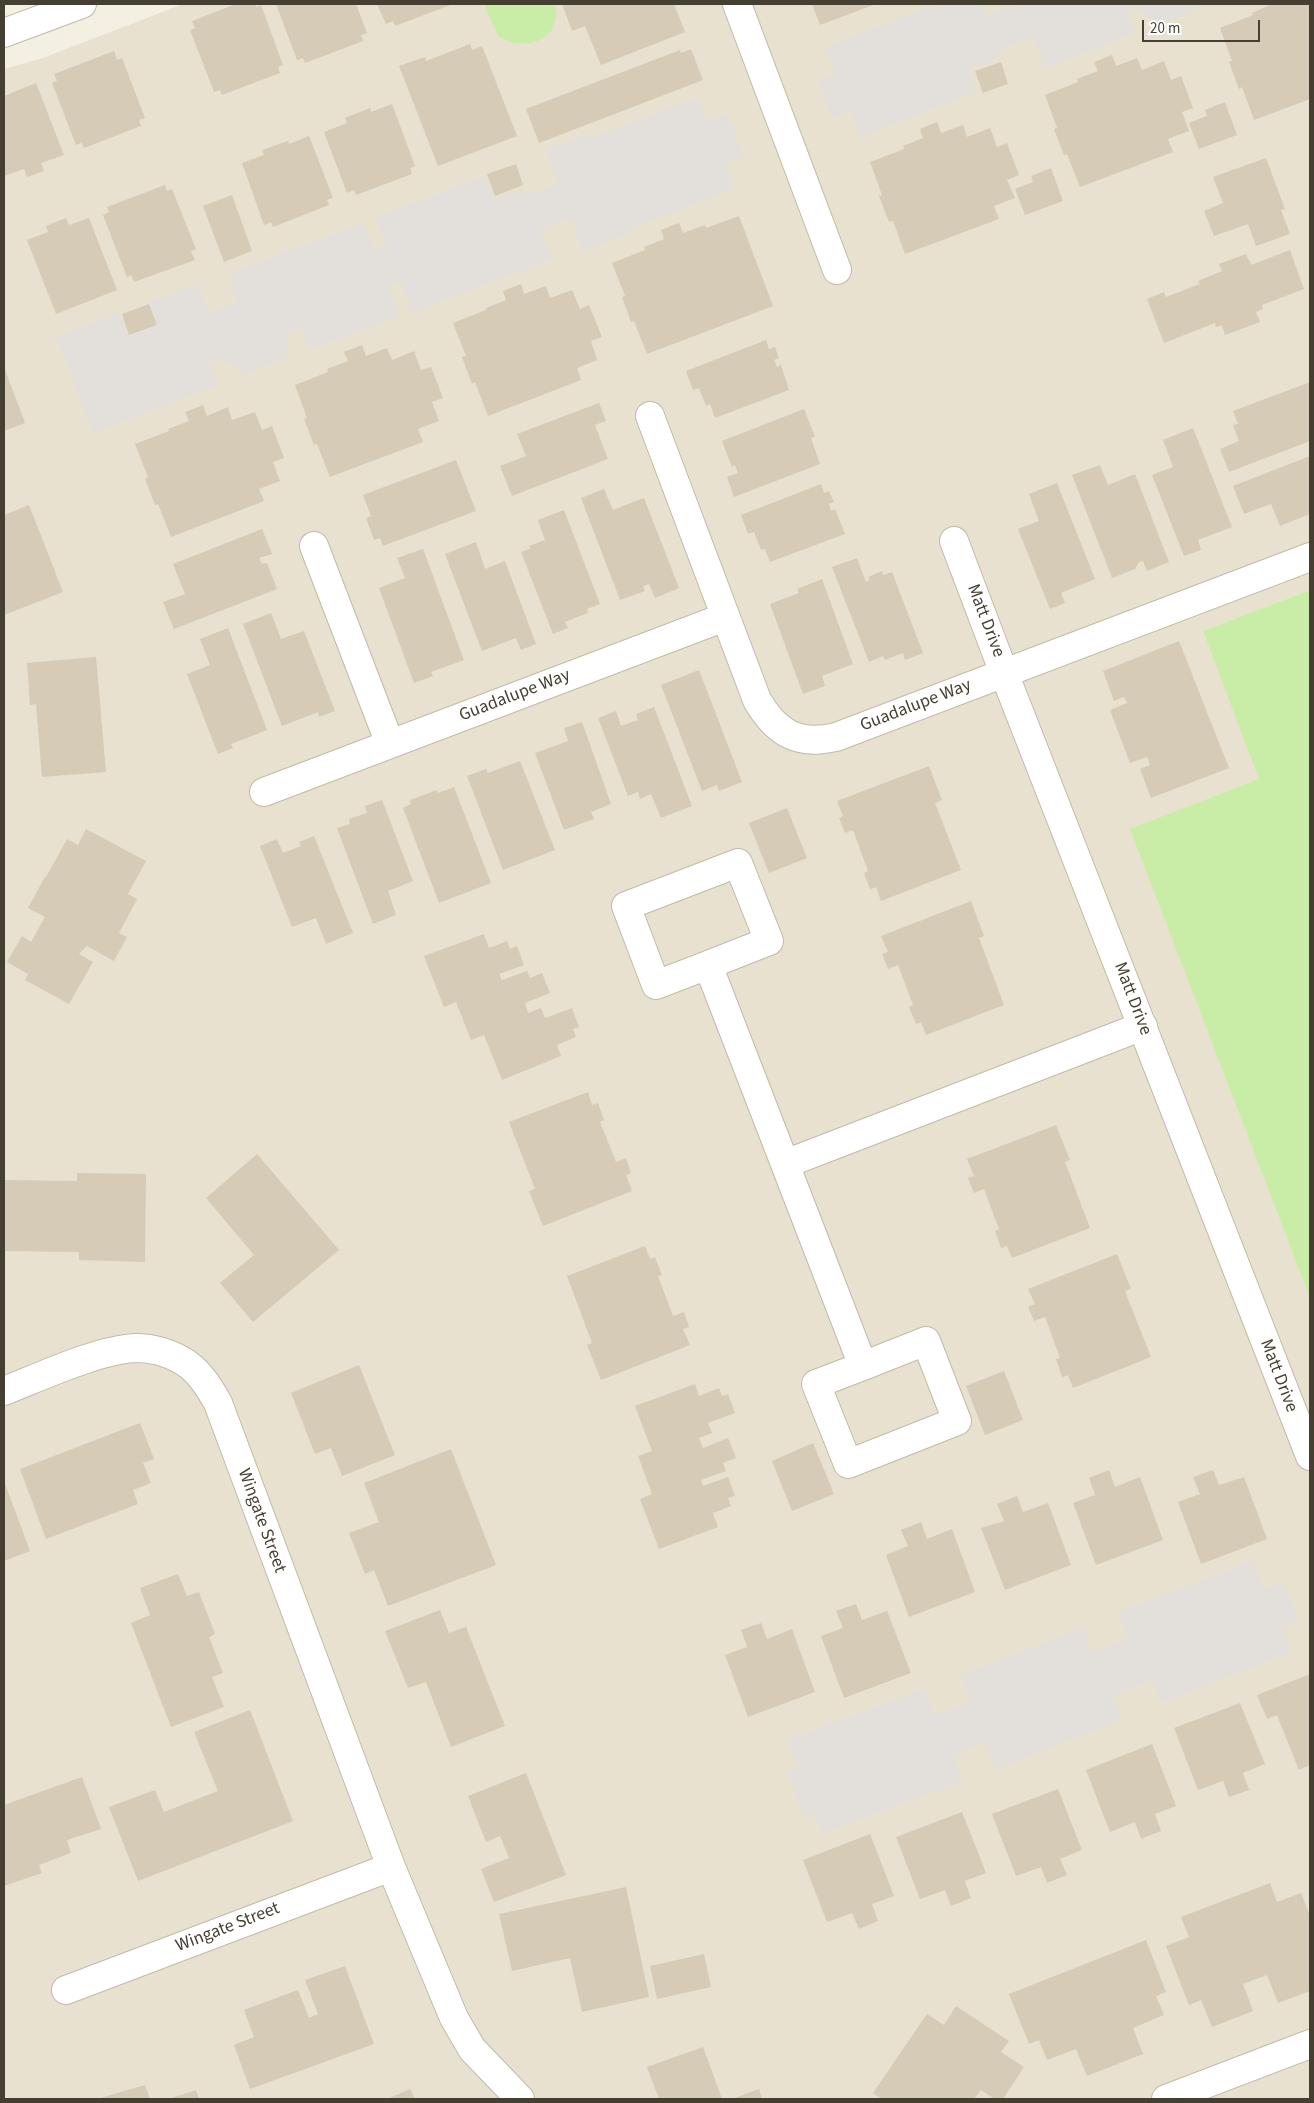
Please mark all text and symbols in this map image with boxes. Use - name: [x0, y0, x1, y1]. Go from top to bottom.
- scale bar: [1144, 10, 1262, 42]
- text: 20 m: [1150, 18, 1180, 39]
- street label: Matt Drive: [961, 581, 1009, 661]
- street label: Guadalupe Way: [456, 665, 574, 727]
- street label: Guadalupe Way: [857, 675, 975, 737]
- street label: Matt Drive: [1108, 959, 1156, 1039]
- street label: Matt Drive: [1254, 1336, 1302, 1416]
- street label: Wingate Street: [232, 1466, 290, 1576]
- street label: Wingate Street: [173, 1898, 283, 1958]

